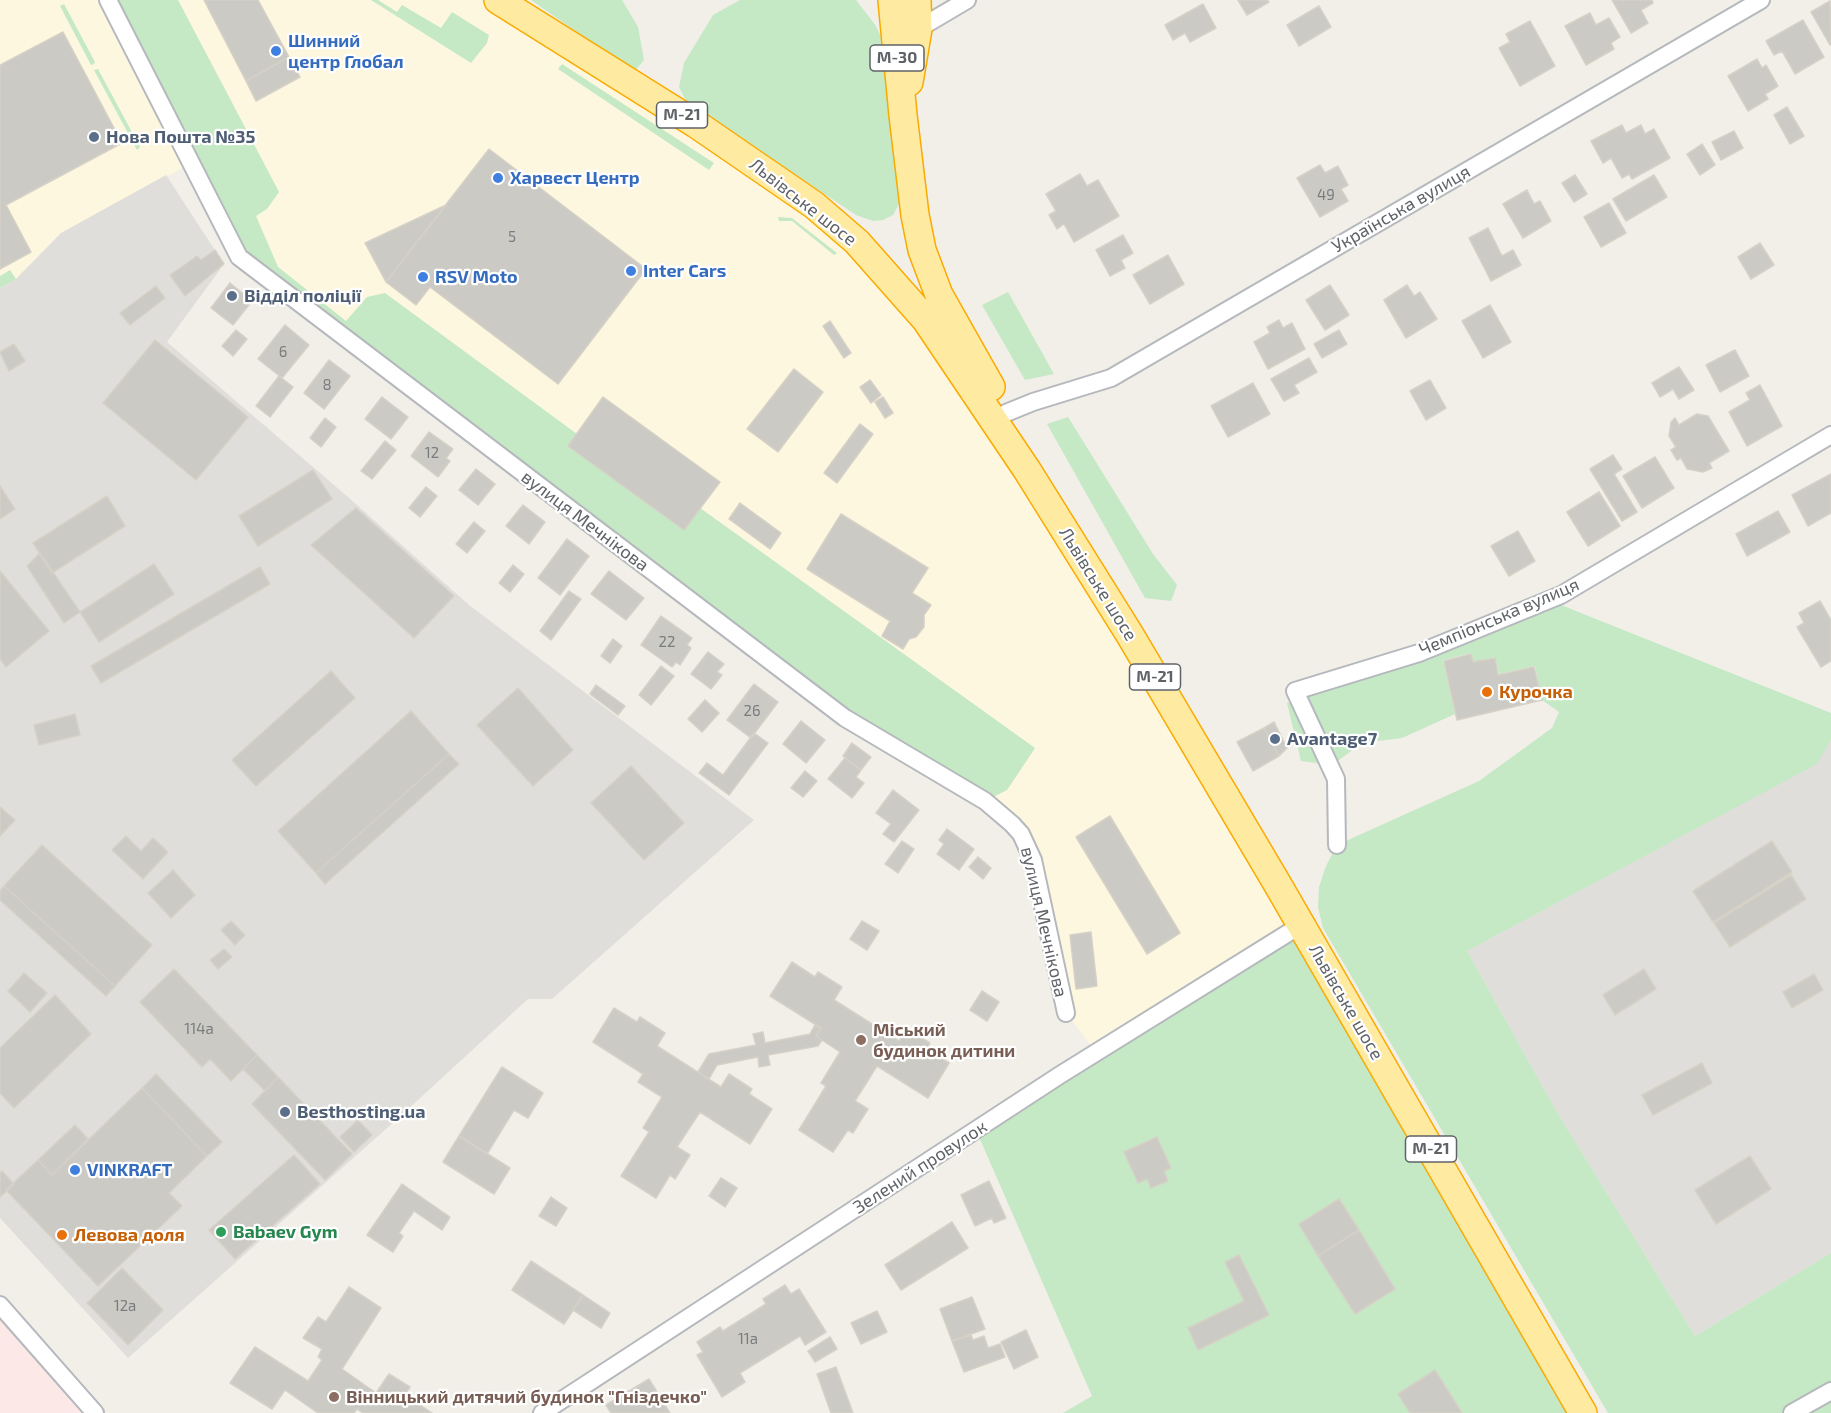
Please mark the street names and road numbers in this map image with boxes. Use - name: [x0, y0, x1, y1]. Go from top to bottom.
- road number: М-30: [870, 45, 924, 71]
- road number: М-21: [656, 102, 708, 128]
- street label: Львівське шосе: [745, 153, 861, 251]
- street label: Українська вулиця: [1328, 161, 1474, 257]
- street label: вулиця Мечнікова: [517, 466, 653, 576]
- street label: Львівське шосе: [1054, 523, 1142, 645]
- street label: Чемпіонська вулиця: [1416, 573, 1582, 661]
- road number: М-21: [1130, 664, 1180, 690]
- street label: вулиця Мечнікова: [1016, 845, 1072, 999]
- street label: Львівське шосе: [1304, 940, 1388, 1064]
- street label: Зелений провулок: [849, 1116, 991, 1218]
- road number: М-21: [1406, 1136, 1456, 1162]

